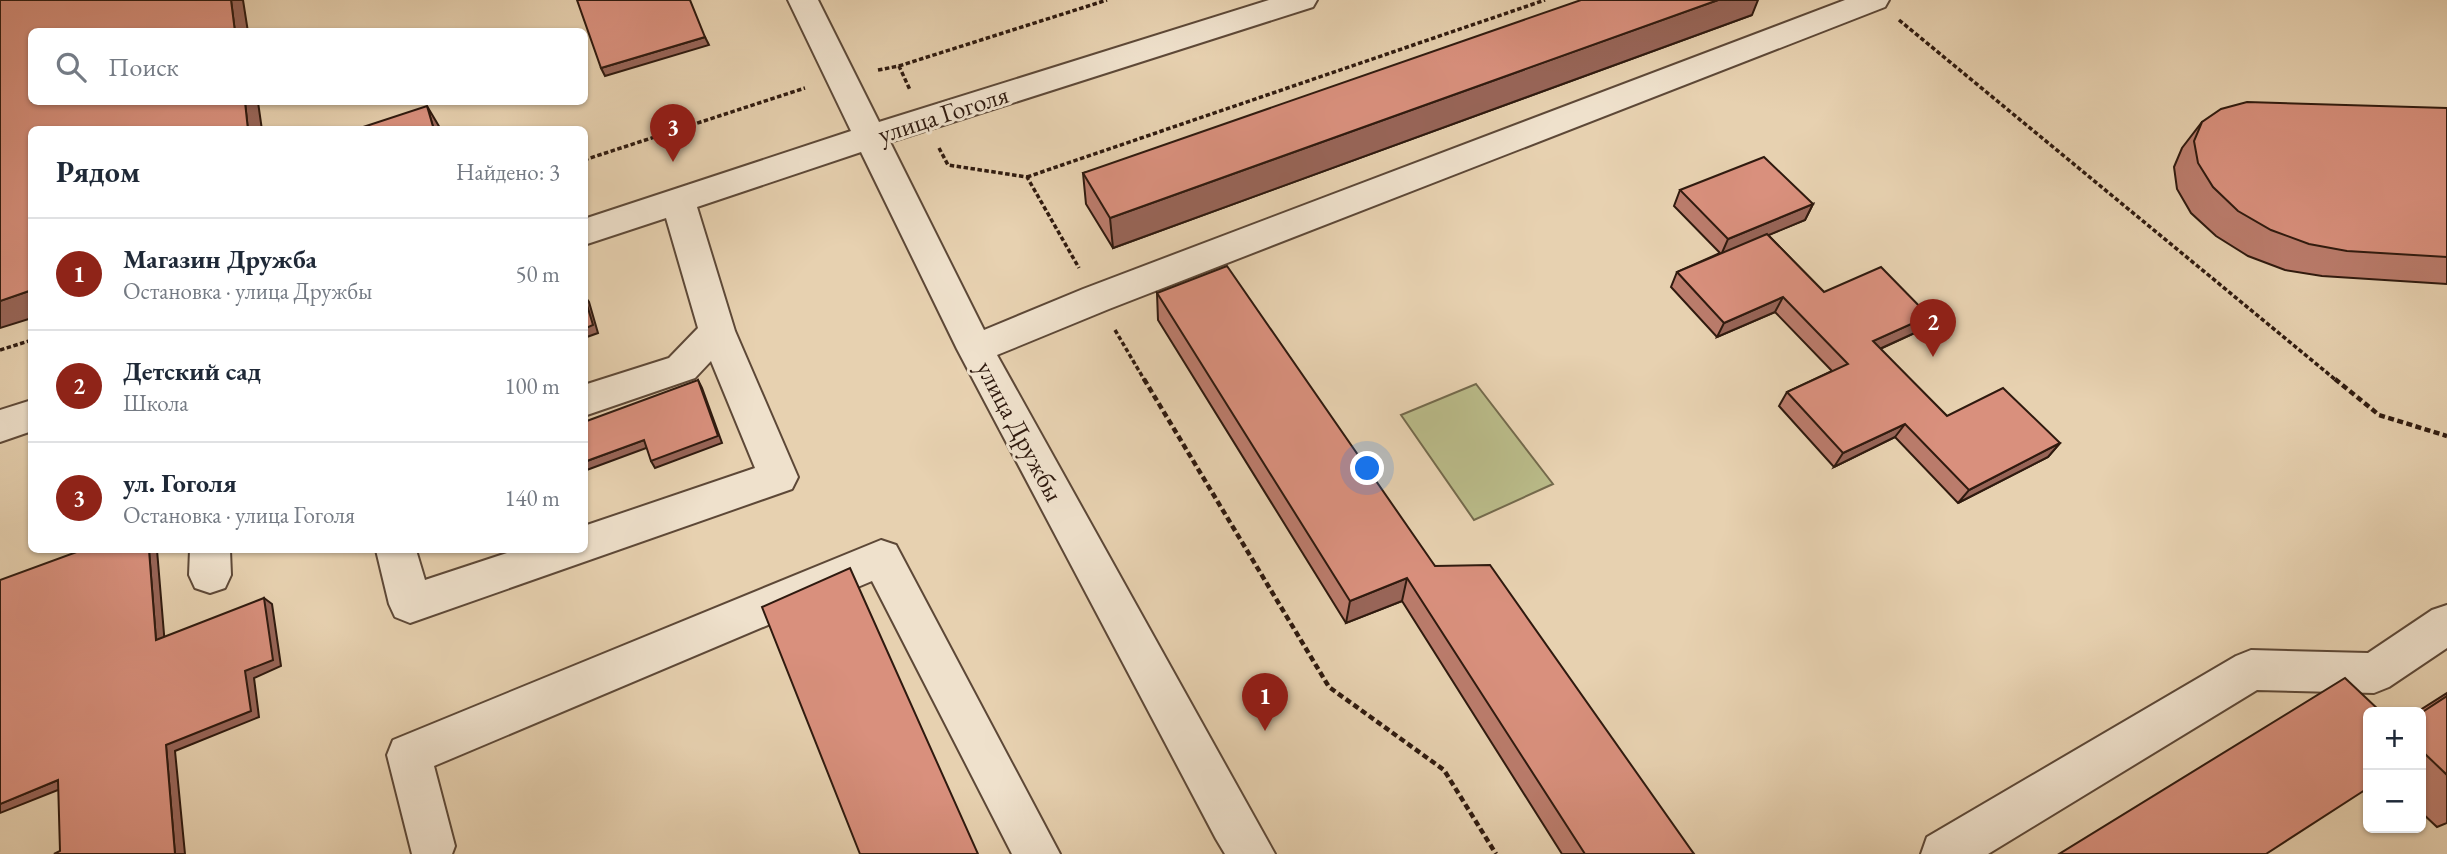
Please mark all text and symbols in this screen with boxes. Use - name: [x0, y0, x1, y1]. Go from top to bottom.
- search box: [28, 28, 588, 105]
- icon: search: [52, 48, 90, 86]
- text: Поиск: [108, 50, 179, 84]
- street label: улица Гоголя: [873, 77, 1013, 151]
- pin: 3: [650, 104, 696, 162]
- text: Рядом: [56, 152, 140, 191]
- text: Найдено: 3: [456, 157, 560, 187]
- text: Магазин Дружба: [123, 242, 317, 276]
- text: 1: [73, 259, 85, 289]
- text: 50 m: [515, 259, 560, 289]
- text: Остановка · улица Дружбы: [123, 276, 372, 306]
- pin: 2: [1910, 299, 1956, 357]
- text: Детский сад: [123, 354, 261, 388]
- street label: улица Дружбы: [969, 355, 1071, 507]
- text: 2: [73, 371, 85, 401]
- text: 100 m: [504, 371, 560, 401]
- text: Школа: [123, 388, 188, 418]
- your location: [1350, 451, 1384, 485]
- text: ул. Гоголя: [123, 466, 237, 500]
- text: 3: [73, 483, 85, 513]
- text: 140 m: [504, 483, 560, 513]
- text: Остановка · улица Гоголя: [123, 500, 355, 530]
- pin: 1: [1242, 673, 1288, 731]
- map controls: [2363, 707, 2426, 833]
- button: +: [2363, 707, 2426, 770]
- button: −: [2363, 770, 2426, 833]

